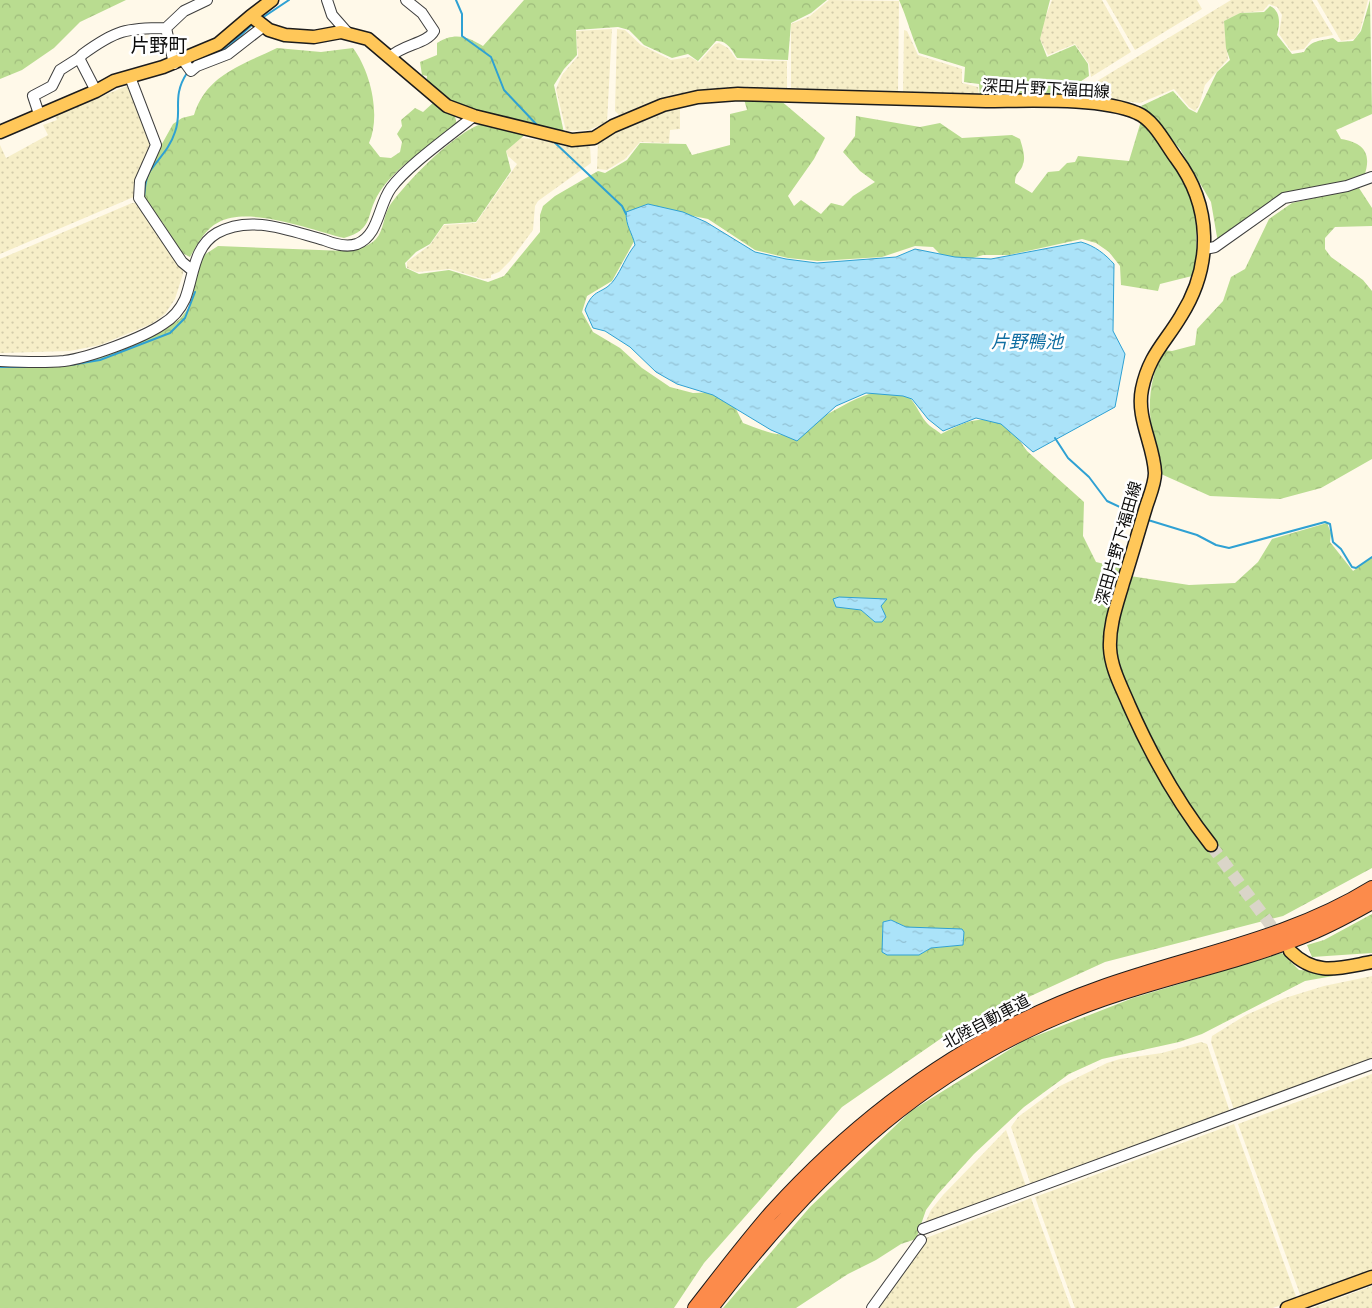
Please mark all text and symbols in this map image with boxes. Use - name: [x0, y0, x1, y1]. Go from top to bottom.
- district label: 片野町: [130, 35, 188, 56]
- street label: 深田片野下福田線: [982, 77, 1110, 100]
- water label: 片野鴨池: [991, 332, 1065, 352]
- street label: 深田片野下福田線: [1093, 479, 1144, 607]
- street label: 北陸自動車道: [940, 991, 1033, 1051]

